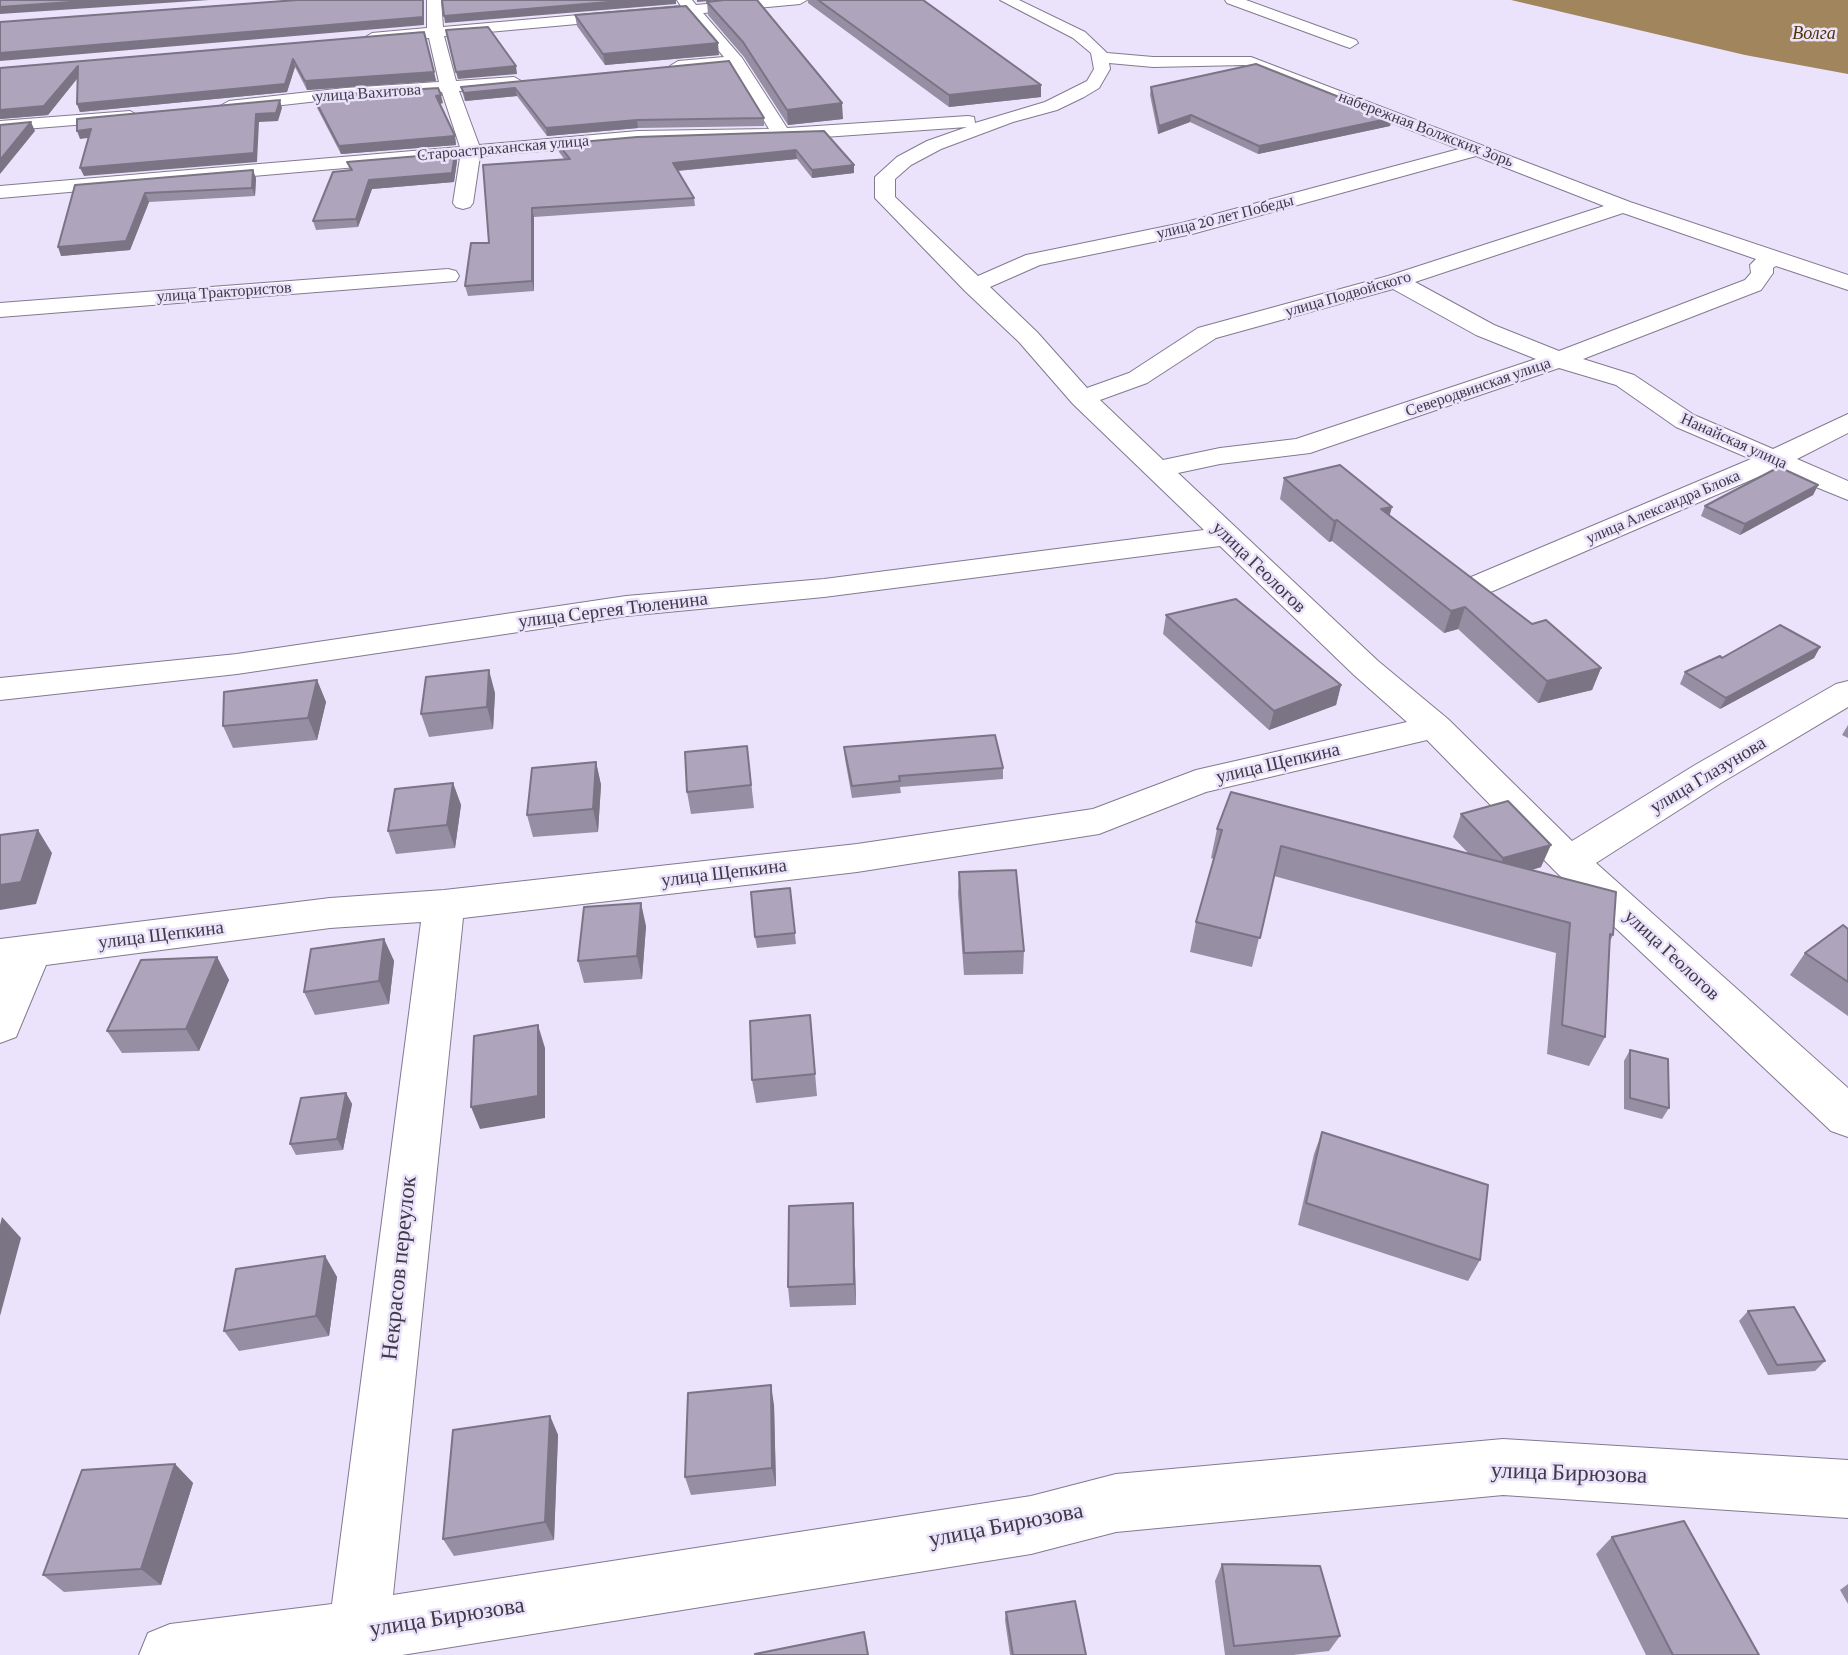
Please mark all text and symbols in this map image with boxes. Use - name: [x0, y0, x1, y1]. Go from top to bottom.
- water label: Волга: [1792, 22, 1836, 44]
- street label: улица Вахитова: [314, 80, 422, 106]
- street label: набережная Волжских Зорь: [1336, 87, 1516, 171]
- street label: Староастраханская улица: [416, 131, 590, 165]
- street label: улица 20 лет Победы: [1155, 191, 1295, 243]
- street label: улица Подвойского: [1283, 267, 1413, 321]
- street label: улица Трактористов: [156, 278, 292, 306]
- street label: Северодвинская улица: [1403, 353, 1553, 421]
- street label: Нанайская улица: [1678, 409, 1790, 473]
- street label: улица Александра Блока: [1583, 466, 1743, 548]
- street label: улица Геологов: [1207, 516, 1311, 618]
- street label: улица Сергея Тюленина: [517, 587, 709, 633]
- street label: улица Глазунова: [1646, 731, 1770, 819]
- street label: улица Щепкина: [1214, 738, 1342, 788]
- street label: улица Щепкина: [660, 854, 788, 892]
- street label: улица Геологов: [1619, 905, 1725, 1005]
- street label: улица Щепкина: [97, 916, 225, 954]
- street label: Некрасов переулок: [376, 1175, 422, 1361]
- street label: улица Бирюзова: [1490, 1456, 1648, 1490]
- street label: улица Бирюзова: [927, 1497, 1085, 1553]
- street label: улица Бирюзова: [368, 1591, 526, 1643]

